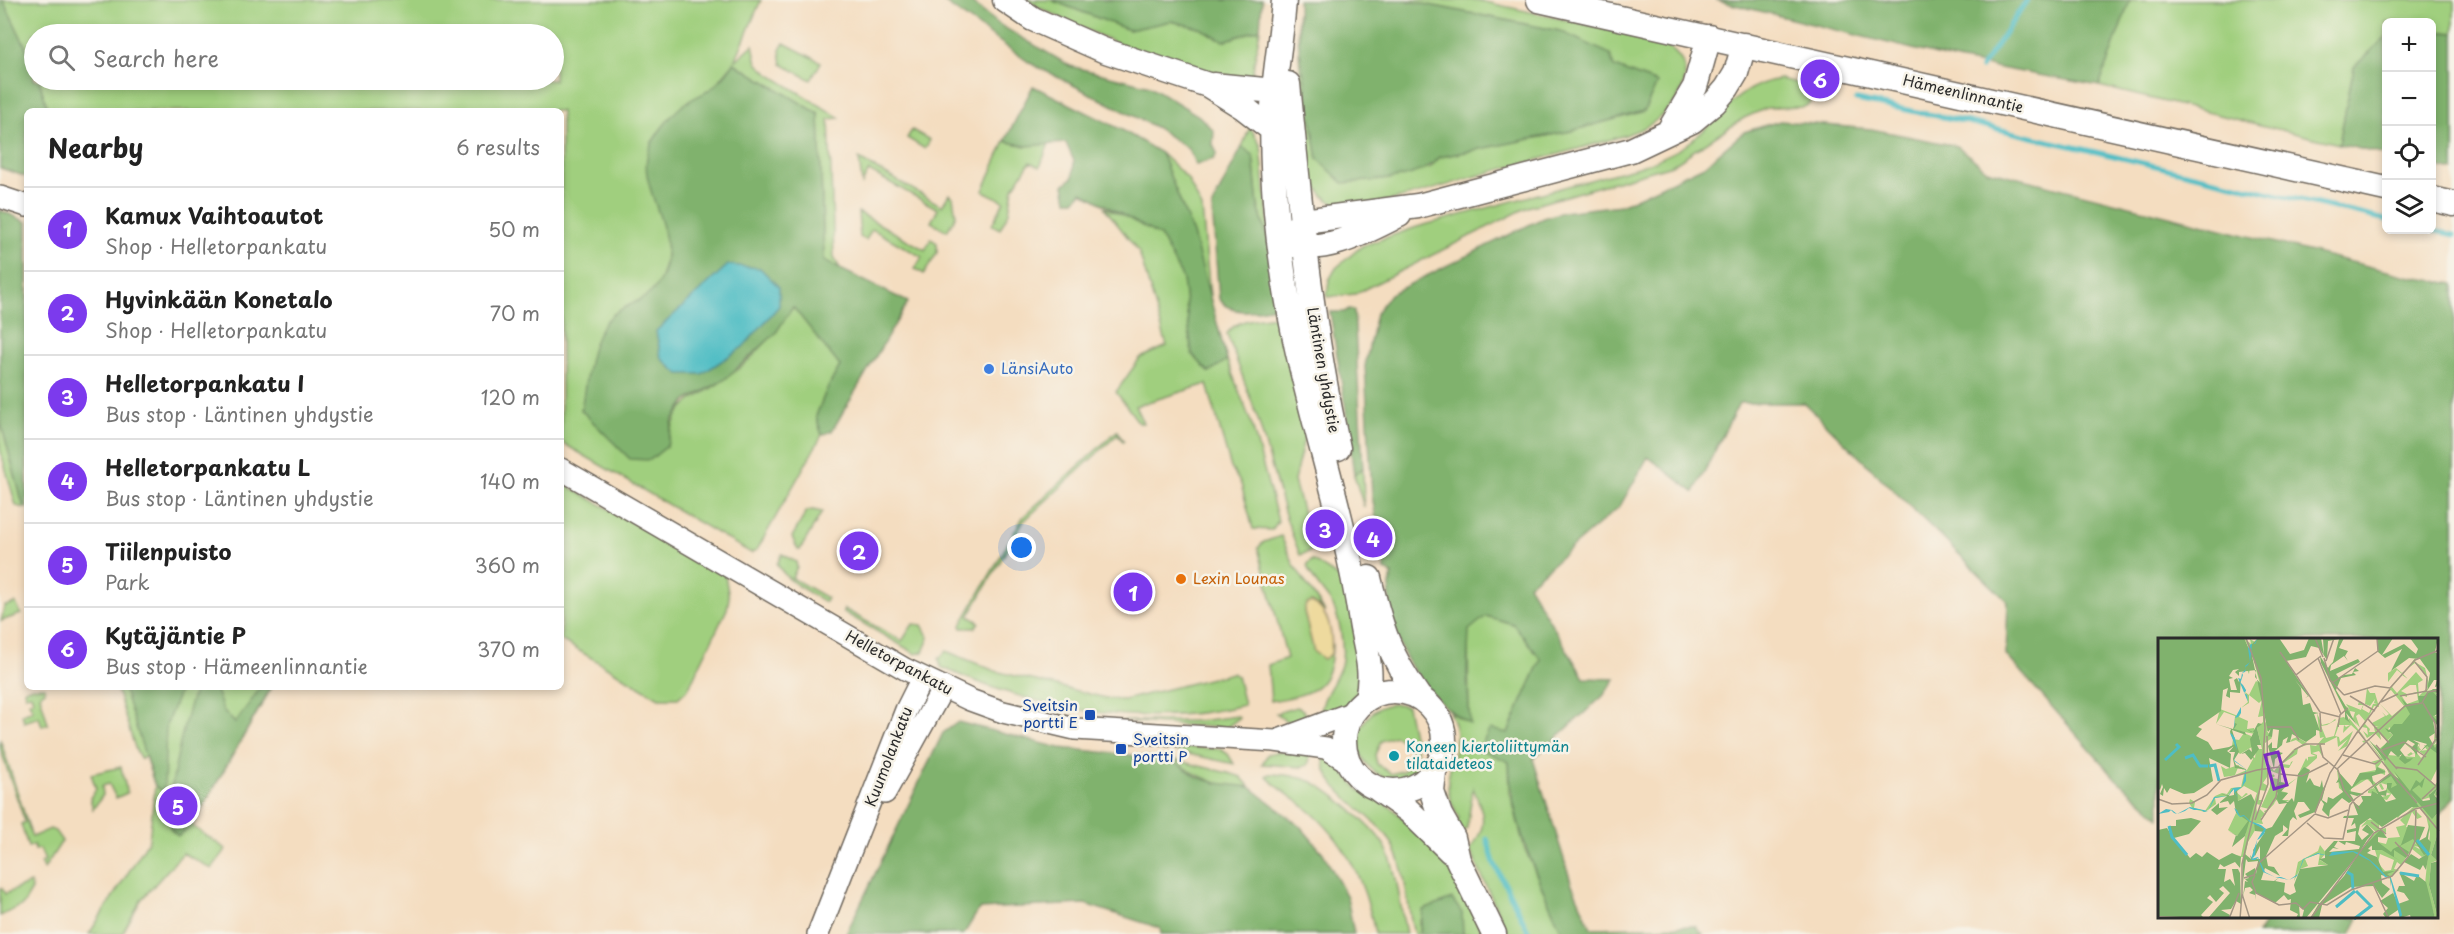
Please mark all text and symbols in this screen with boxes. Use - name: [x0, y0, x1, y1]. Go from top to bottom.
- map controls: [2382, 18, 2436, 234]
- button: +: [2382, 18, 2436, 72]
- search box: [24, 24, 564, 90]
- icon: search: [45, 41, 78, 74]
- text: Search here: [93, 41, 219, 74]
- pin: 6: [1800, 56, 1840, 101]
- street label: Hämeenlinnantie: [1901, 67, 2026, 118]
- button: −: [2382, 72, 2436, 126]
- button: locate: [2382, 126, 2436, 180]
- text: Nearby: [48, 128, 143, 167]
- text: 6 results: [456, 132, 540, 162]
- button: layers: [2382, 180, 2436, 234]
- text: Kamux Vaihtoautot: [105, 198, 323, 231]
- text: 1: [63, 214, 72, 244]
- text: 50 m: [488, 214, 540, 244]
- text: Shop · Helletorpankatu: [105, 231, 327, 261]
- text: Hyvinkään Konetalo: [105, 282, 333, 315]
- text: 2: [60, 298, 75, 328]
- text: 70 m: [490, 298, 540, 328]
- street label: Läntinen yhdystie: [1302, 305, 1347, 434]
- text: Shop · Helletorpankatu: [105, 315, 327, 345]
- place label: LänsiAuto: [1001, 356, 1073, 379]
- marker: LänsiAuto: [982, 362, 996, 376]
- text: Helletorpankatu I: [105, 366, 305, 399]
- text: 3: [61, 382, 74, 412]
- text: 120 m: [481, 382, 540, 412]
- text: Bus stop · Läntinen yhdystie: [105, 399, 374, 429]
- text: Helletorpankatu L: [105, 450, 311, 483]
- text: 4: [61, 466, 74, 496]
- text: 140 m: [480, 466, 540, 496]
- text: Bus stop · Läntinen yhdystie: [105, 483, 374, 513]
- pin: 3: [1306, 506, 1344, 552]
- pin: 4: [1354, 516, 1392, 560]
- pin: 2: [840, 528, 878, 574]
- your location: [1007, 533, 1036, 562]
- text: Tiilenpuisto: [105, 534, 232, 567]
- text: 5: [61, 550, 74, 580]
- text: 360 m: [474, 550, 540, 580]
- place label: Lexin Lounas: [1193, 566, 1285, 589]
- text: Park: [105, 567, 150, 597]
- pin: 1: [1114, 570, 1152, 614]
- marker: Lexin Lounas: [1174, 572, 1188, 586]
- text: Kytäjäntie P: [105, 618, 246, 651]
- street label: Helletorpankatu: [842, 624, 957, 700]
- text: 6: [60, 634, 75, 664]
- text: 370 m: [477, 634, 540, 664]
- inset map: [2158, 638, 2439, 919]
- text: Bus stop · Hämeenlinnantie: [105, 651, 368, 681]
- place label: Sveitsin portti E: [1022, 693, 1078, 733]
- street label: Kuumolankatu: [858, 703, 917, 810]
- marker: Sveitsin portti E: [1083, 708, 1097, 722]
- place label: Sveitsin portti P: [1133, 727, 1189, 767]
- place label: Koneen kiertoliittymän tilataideteos: [1406, 734, 1569, 774]
- marker: Sveitsin portti P: [1114, 742, 1128, 756]
- marker: Koneen kiertoliittymän tilataideteos: [1387, 749, 1401, 763]
- pin: 5: [158, 784, 198, 828]

